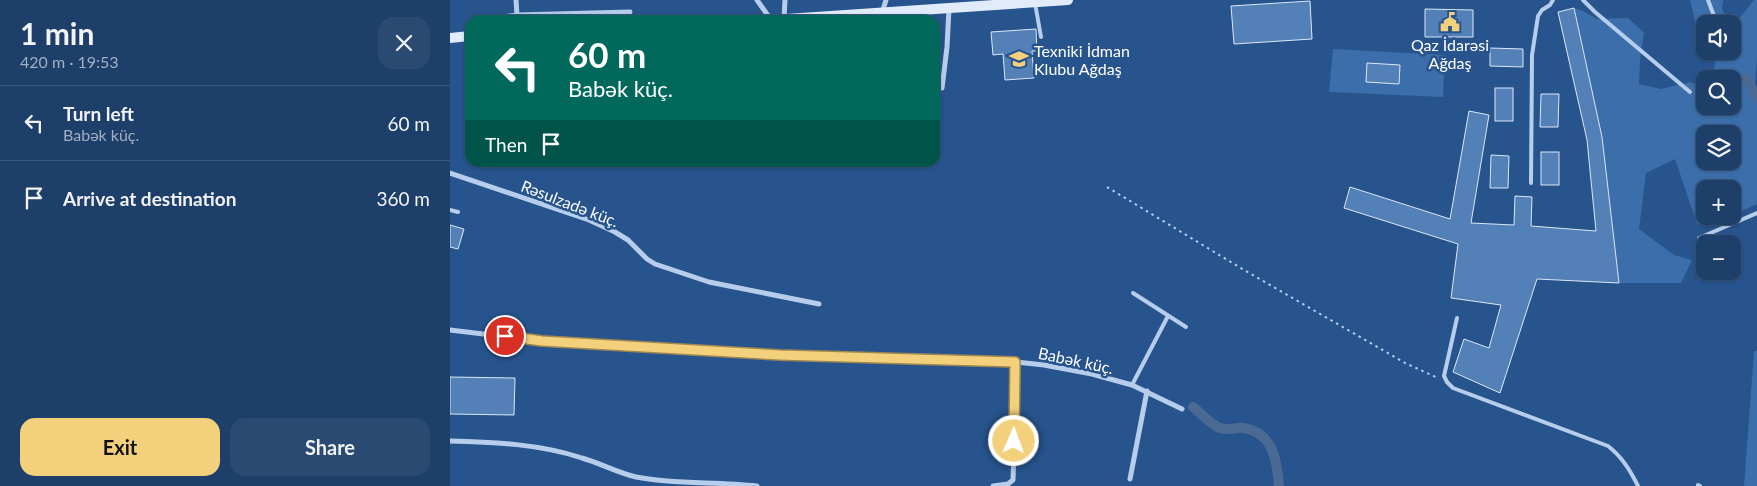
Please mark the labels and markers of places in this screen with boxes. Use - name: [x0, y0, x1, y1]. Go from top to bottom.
- public building icon: Qaz İdarəsi Ağdaş: [1439, 11, 1461, 33]
- place label: Qaz İdarəsi Ağdaş: [1411, 35, 1489, 72]
- place label: Texniki İdman Klubu Ağdaş: [1034, 41, 1130, 78]
- school or university icon: Texniki İdman Klubu Ağdaş: [1008, 48, 1030, 70]
- pin: [484, 315, 526, 357]

